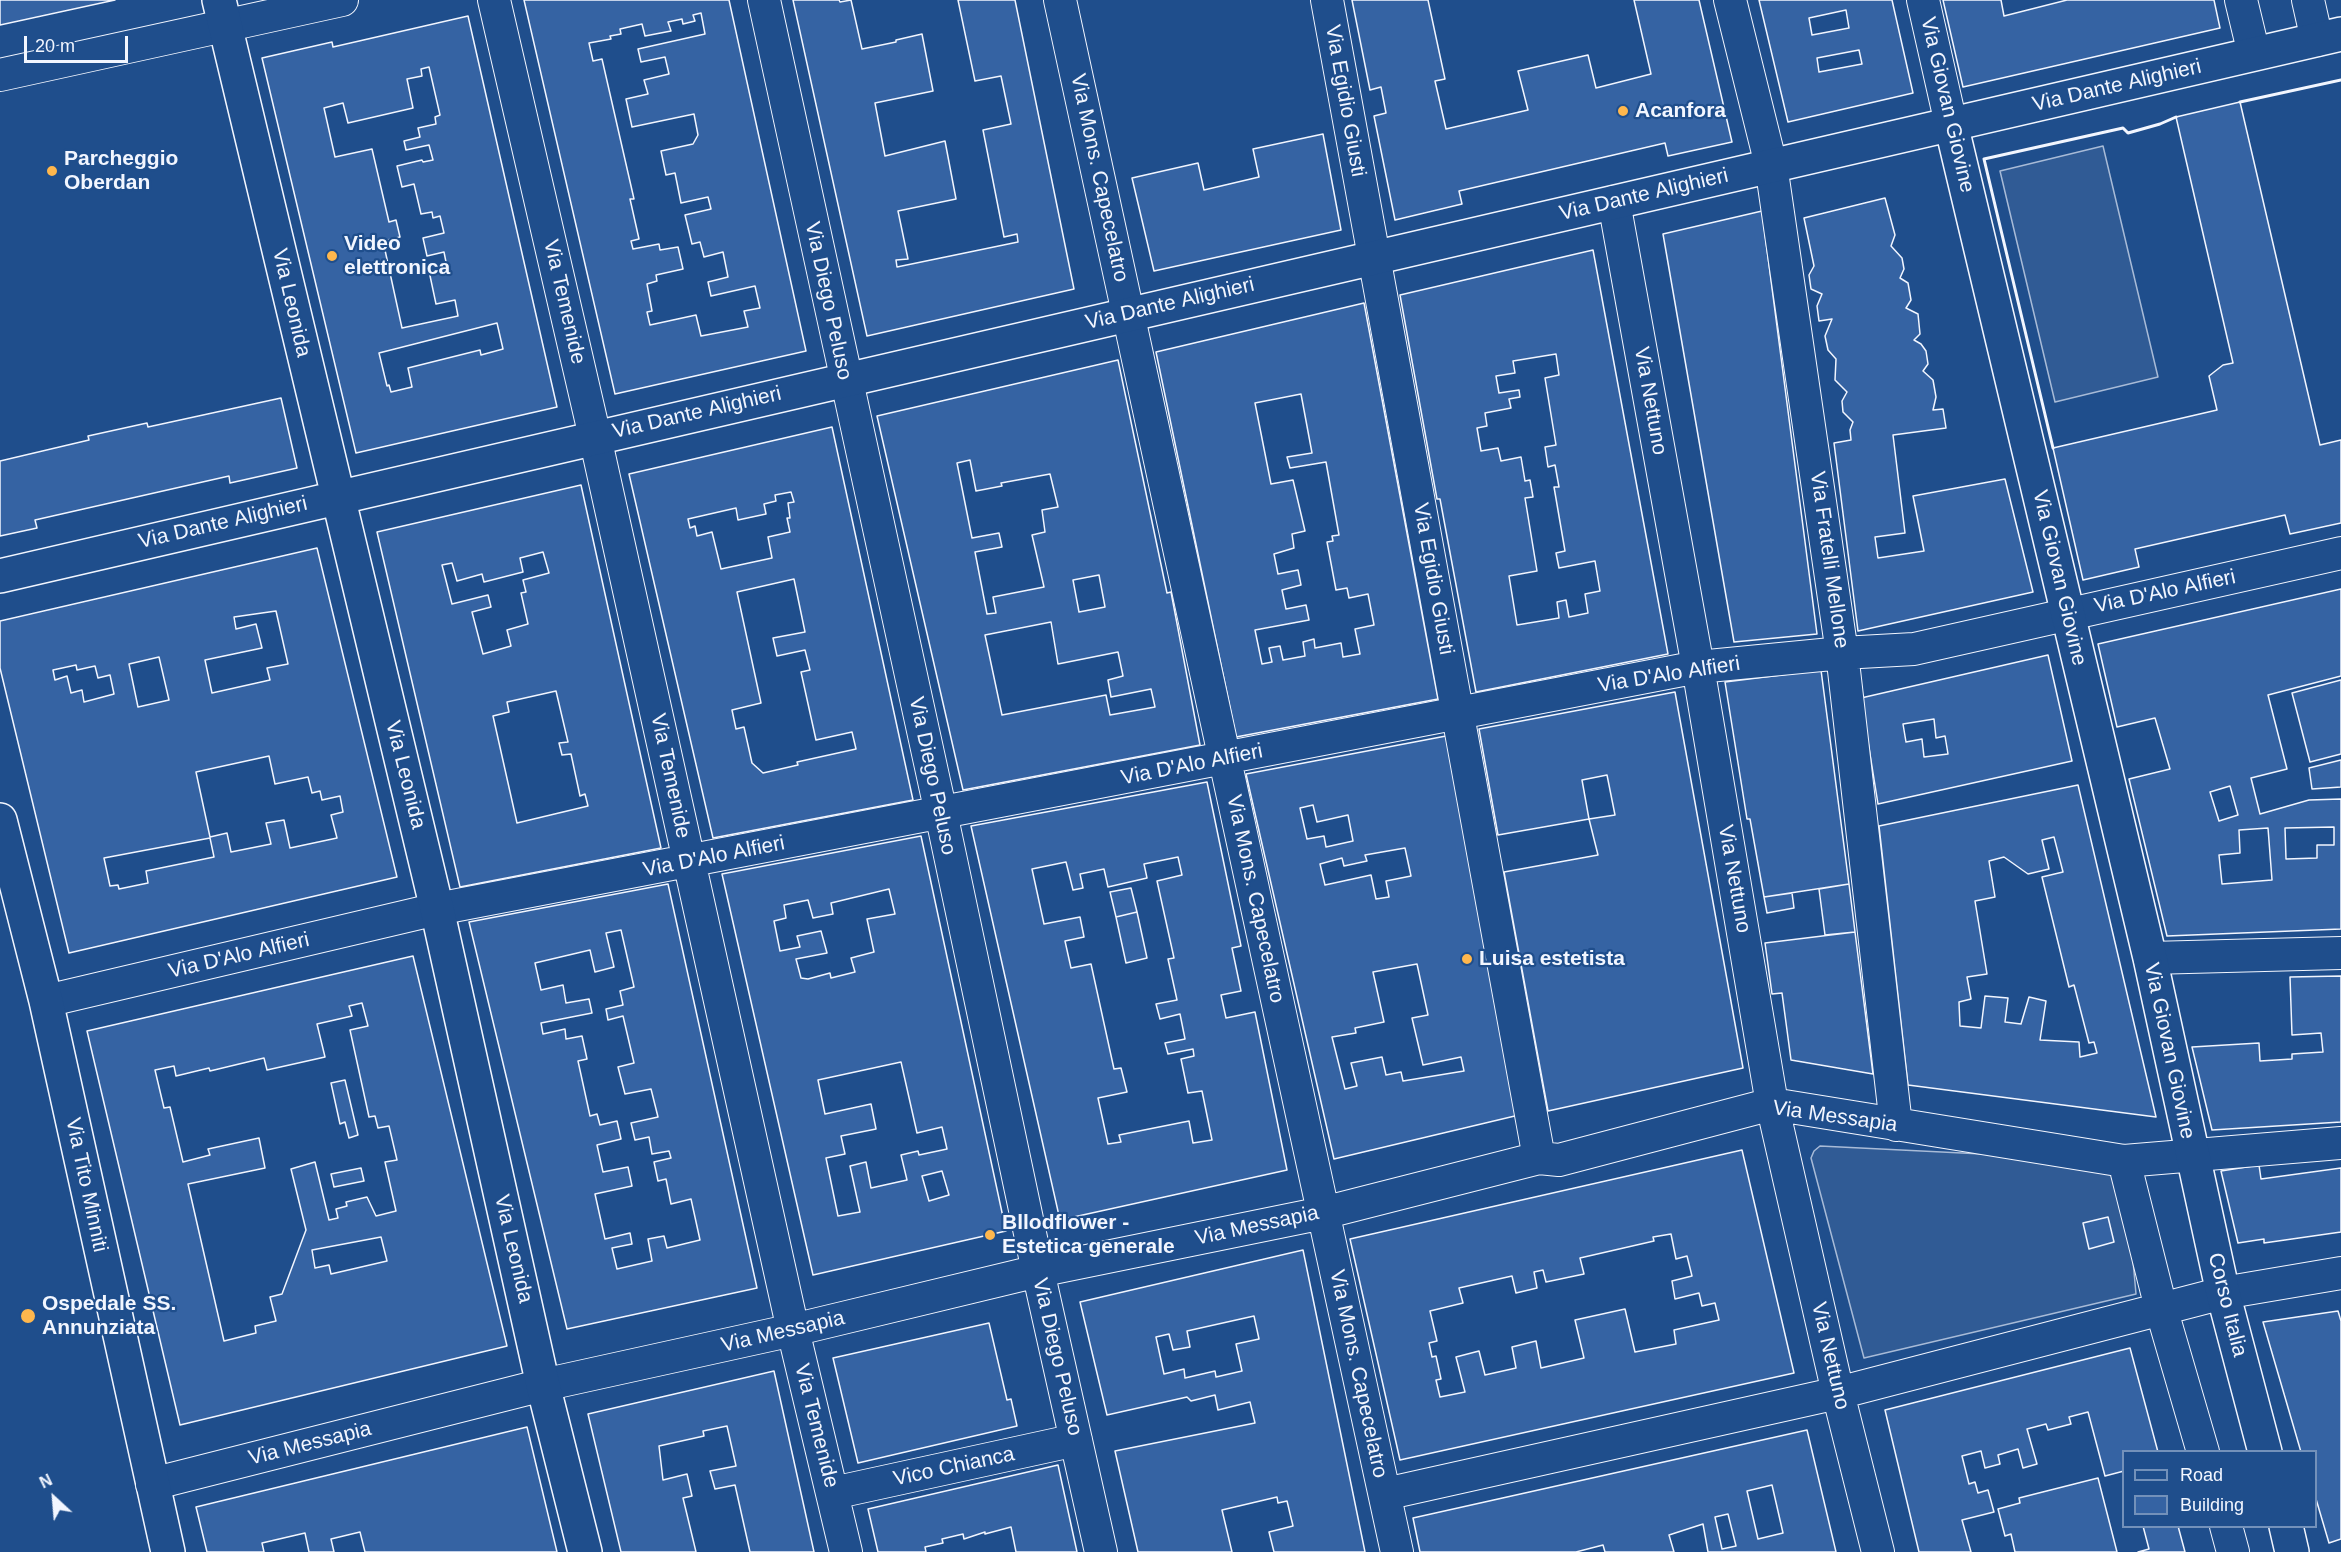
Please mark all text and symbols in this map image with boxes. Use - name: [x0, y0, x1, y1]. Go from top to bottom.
- street label: Via Giovan Giovine: [1915, 15, 1979, 195]
- street label: Via Egidio Giusti: [1319, 23, 1371, 179]
- scale bar: [27, 24, 130, 62]
- text: 20 m: [35, 36, 75, 56]
- street label: Via Dante Alighieri: [2030, 54, 2204, 118]
- street label: Via Mons. Capecelatro: [1065, 72, 1133, 284]
- place label: Acanfora: [1635, 98, 1726, 124]
- marker: Acanfora: [1616, 104, 1630, 118]
- place label: Parcheggio Oberdan: [64, 146, 178, 196]
- street label: Via Dante Alighieri: [1557, 163, 1731, 227]
- marker: Parcheggio Oberdan: [45, 164, 59, 178]
- street label: Via Diego Peluso: [799, 220, 857, 382]
- place label: Video elettronica: [344, 231, 450, 281]
- street label: Via Temenide: [537, 237, 591, 367]
- street label: Via Leonida: [266, 246, 316, 360]
- marker: Video elettronica: [325, 249, 339, 263]
- street label: Via Dante Alighieri: [1083, 272, 1257, 336]
- street label: Via Nettuno: [1628, 345, 1672, 457]
- street label: Via Dante Alighieri: [610, 381, 784, 445]
- street label: Via Fratelli Mellone: [1804, 470, 1854, 650]
- street label: Via Giovan Giovine: [2027, 488, 2091, 668]
- street label: Via Dante Alighieri: [136, 491, 310, 555]
- street label: Via Egidio Giusti: [1407, 501, 1459, 657]
- street label: Via D'Alo Alfieri: [2092, 565, 2238, 619]
- street label: Via D'Alo Alfieri: [1596, 651, 1742, 699]
- street label: Via Diego Peluso: [903, 695, 961, 857]
- street label: Via Temenide: [644, 711, 696, 841]
- street label: Via Leonida: [379, 718, 431, 832]
- street label: Via D'Alo Alfieri: [1119, 739, 1265, 791]
- street label: Via Mons. Capecelatro: [1221, 793, 1289, 1005]
- street label: Via Nettuno: [1712, 823, 1756, 935]
- street label: Via D'Alo Alfieri: [641, 831, 787, 883]
- street label: Via D'Alo Alfieri: [166, 928, 312, 984]
- place label: Luisa estetista: [1479, 946, 1625, 972]
- marker: Luisa estetista: [1460, 952, 1474, 966]
- street label: Via Giovan Giovine: [2138, 961, 2200, 1141]
- street label: Via Messapia: [1771, 1096, 1899, 1138]
- street label: Via Tito Minniti: [59, 1116, 113, 1254]
- street label: Via Leonida: [488, 1192, 538, 1306]
- street label: Via Messapia: [1193, 1201, 1321, 1251]
- place label: Bllodflower - Estetica generale: [1002, 1210, 1175, 1260]
- marker: Bllodflower - Estetica generale: [983, 1228, 997, 1242]
- street label: Corso Italia: [2202, 1250, 2252, 1360]
- street label: Via Mons. Capecelatro: [1324, 1268, 1392, 1480]
- street label: Via Diego Peluso: [1027, 1276, 1087, 1438]
- place label: Ospedale SS. Annunziata: [42, 1291, 176, 1341]
- street label: Via Nettuno: [1805, 1300, 1855, 1412]
- street label: Via Messapia: [719, 1306, 847, 1358]
- marker: Ospedale SS. Annunziata: [19, 1307, 37, 1325]
- street label: Via Temenide: [788, 1361, 844, 1491]
- street label: Via Messapia: [246, 1417, 374, 1471]
- street label: Vico Chianca: [891, 1442, 1017, 1492]
- legend: [2122, 1450, 2317, 1528]
- text: Road: [2180, 1465, 2223, 1485]
- north arrow: [24, 1468, 84, 1528]
- text: N: [37, 1471, 55, 1492]
- text: Building: [2180, 1495, 2244, 1515]

